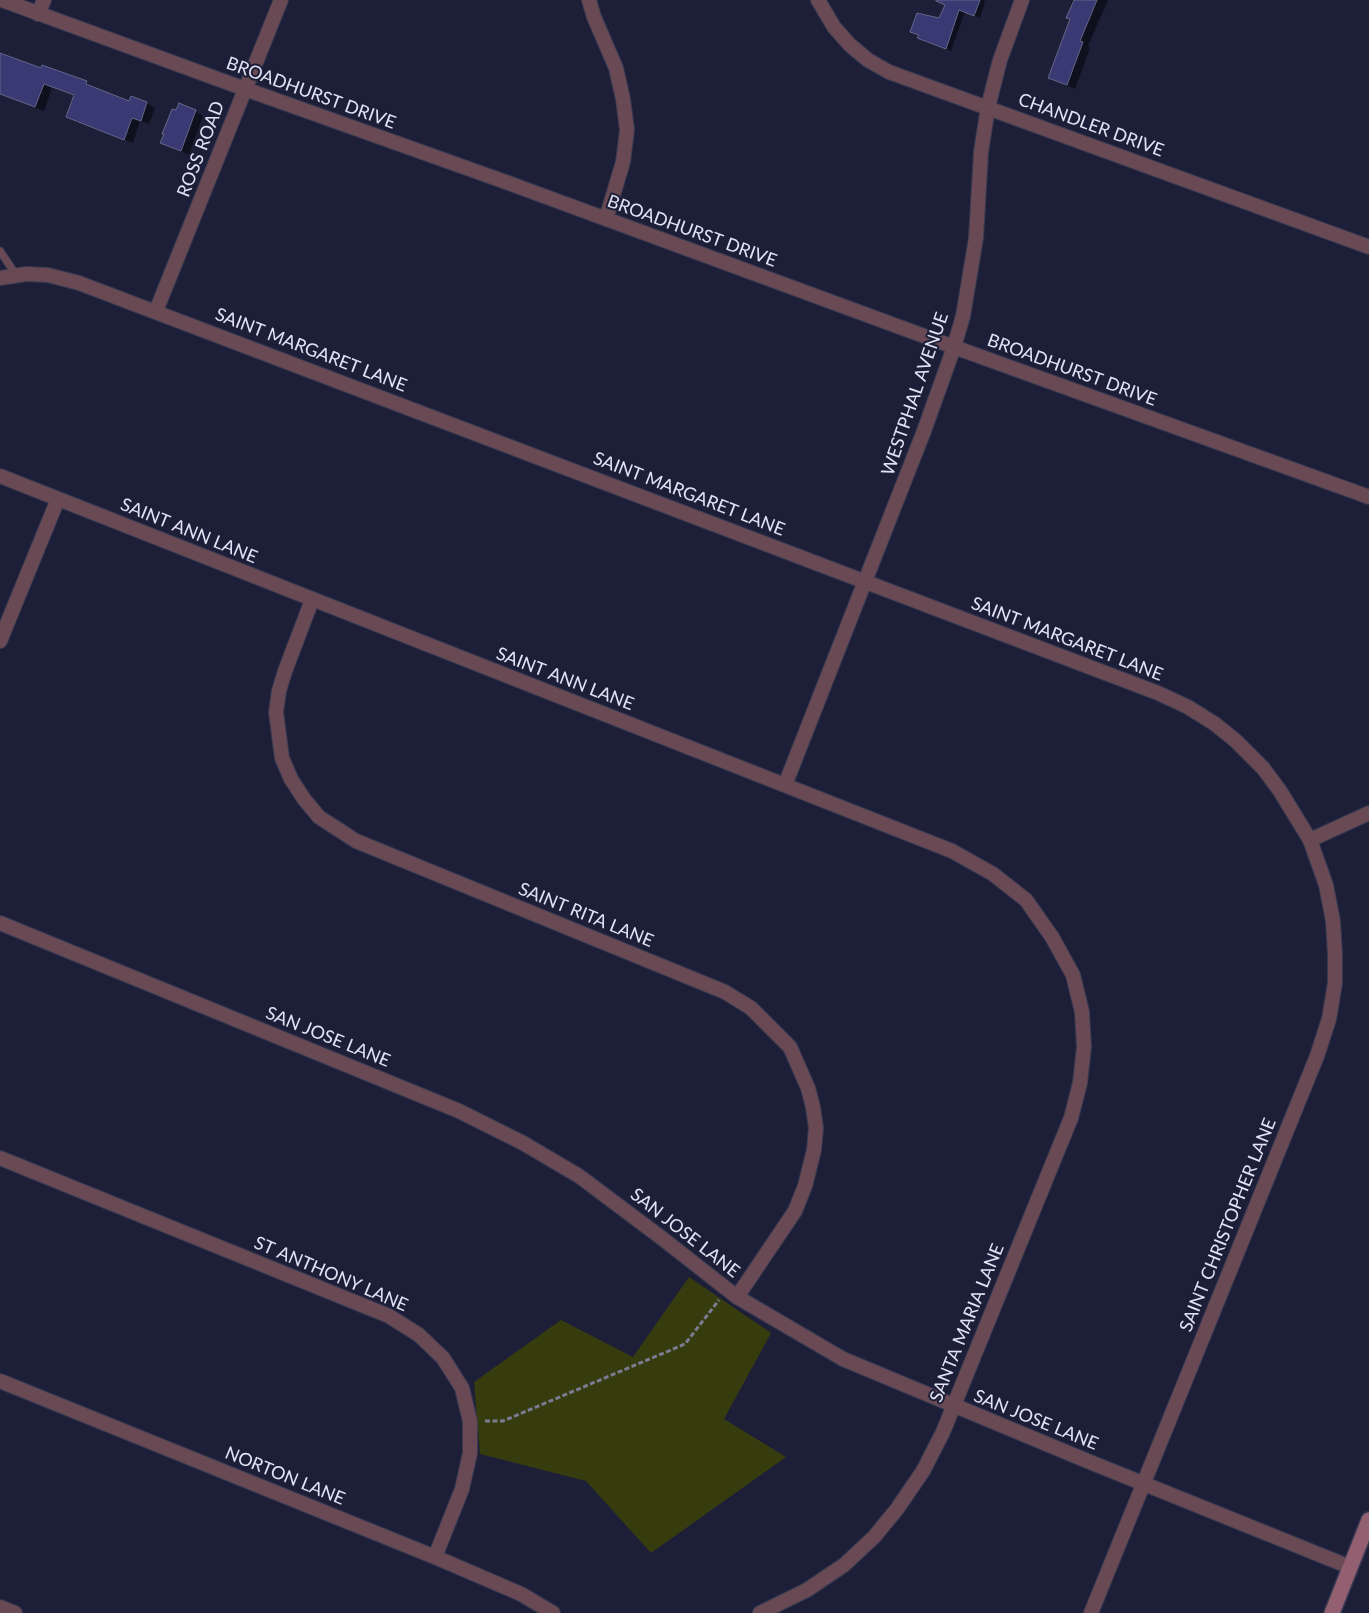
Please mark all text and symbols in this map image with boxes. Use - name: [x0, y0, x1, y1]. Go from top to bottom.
- street label: BROADHURST DRIVE: [223, 52, 399, 134]
- street label: CHANDLER DRIVE: [1015, 89, 1167, 161]
- street label: ROSS ROAD: [173, 98, 229, 200]
- street label: BROADHURST DRIVE: [604, 190, 780, 272]
- street label: SAINT MARGARET LANE: [212, 303, 410, 397]
- street label: WESTPHAL AVENUE: [877, 310, 953, 478]
- street label: BROADHURST DRIVE: [984, 329, 1160, 411]
- street label: SAINT MARGARET LANE: [590, 447, 788, 541]
- street label: SAINT ANN LANE: [117, 494, 261, 568]
- street label: SAINT MARGARET LANE: [968, 592, 1166, 686]
- street label: SAINT ANN LANE: [493, 643, 637, 715]
- street label: SAINT RITA LANE: [515, 878, 657, 952]
- street label: SAN JOSE LANE: [263, 1002, 393, 1072]
- street label: SAINT CHRISTOPHER LANE: [1175, 1115, 1281, 1335]
- street label: SAN JOSE LANE: [626, 1184, 744, 1282]
- street label: ST ANTHONY LANE: [251, 1232, 411, 1316]
- street label: SANTA MARIA LANE: [925, 1241, 1009, 1405]
- street label: SAN JOSE LANE: [971, 1385, 1101, 1455]
- street label: NORTON LANE: [222, 1442, 348, 1510]

